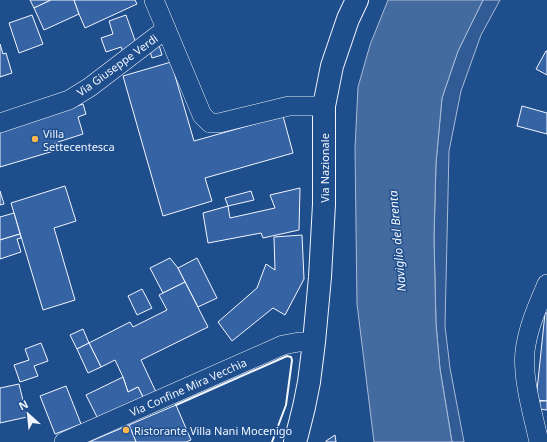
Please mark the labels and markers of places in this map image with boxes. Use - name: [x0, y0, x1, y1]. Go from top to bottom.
- place label: Villa Settecentesca: [43, 126, 115, 154]
- marker: Villa Settecentesca: [30, 134, 40, 144]
- place label: Ristorante Villa Nani Mocenigo: [134, 423, 293, 438]
- marker: Ristorante Villa Nani Mocenigo: [121, 425, 131, 435]

